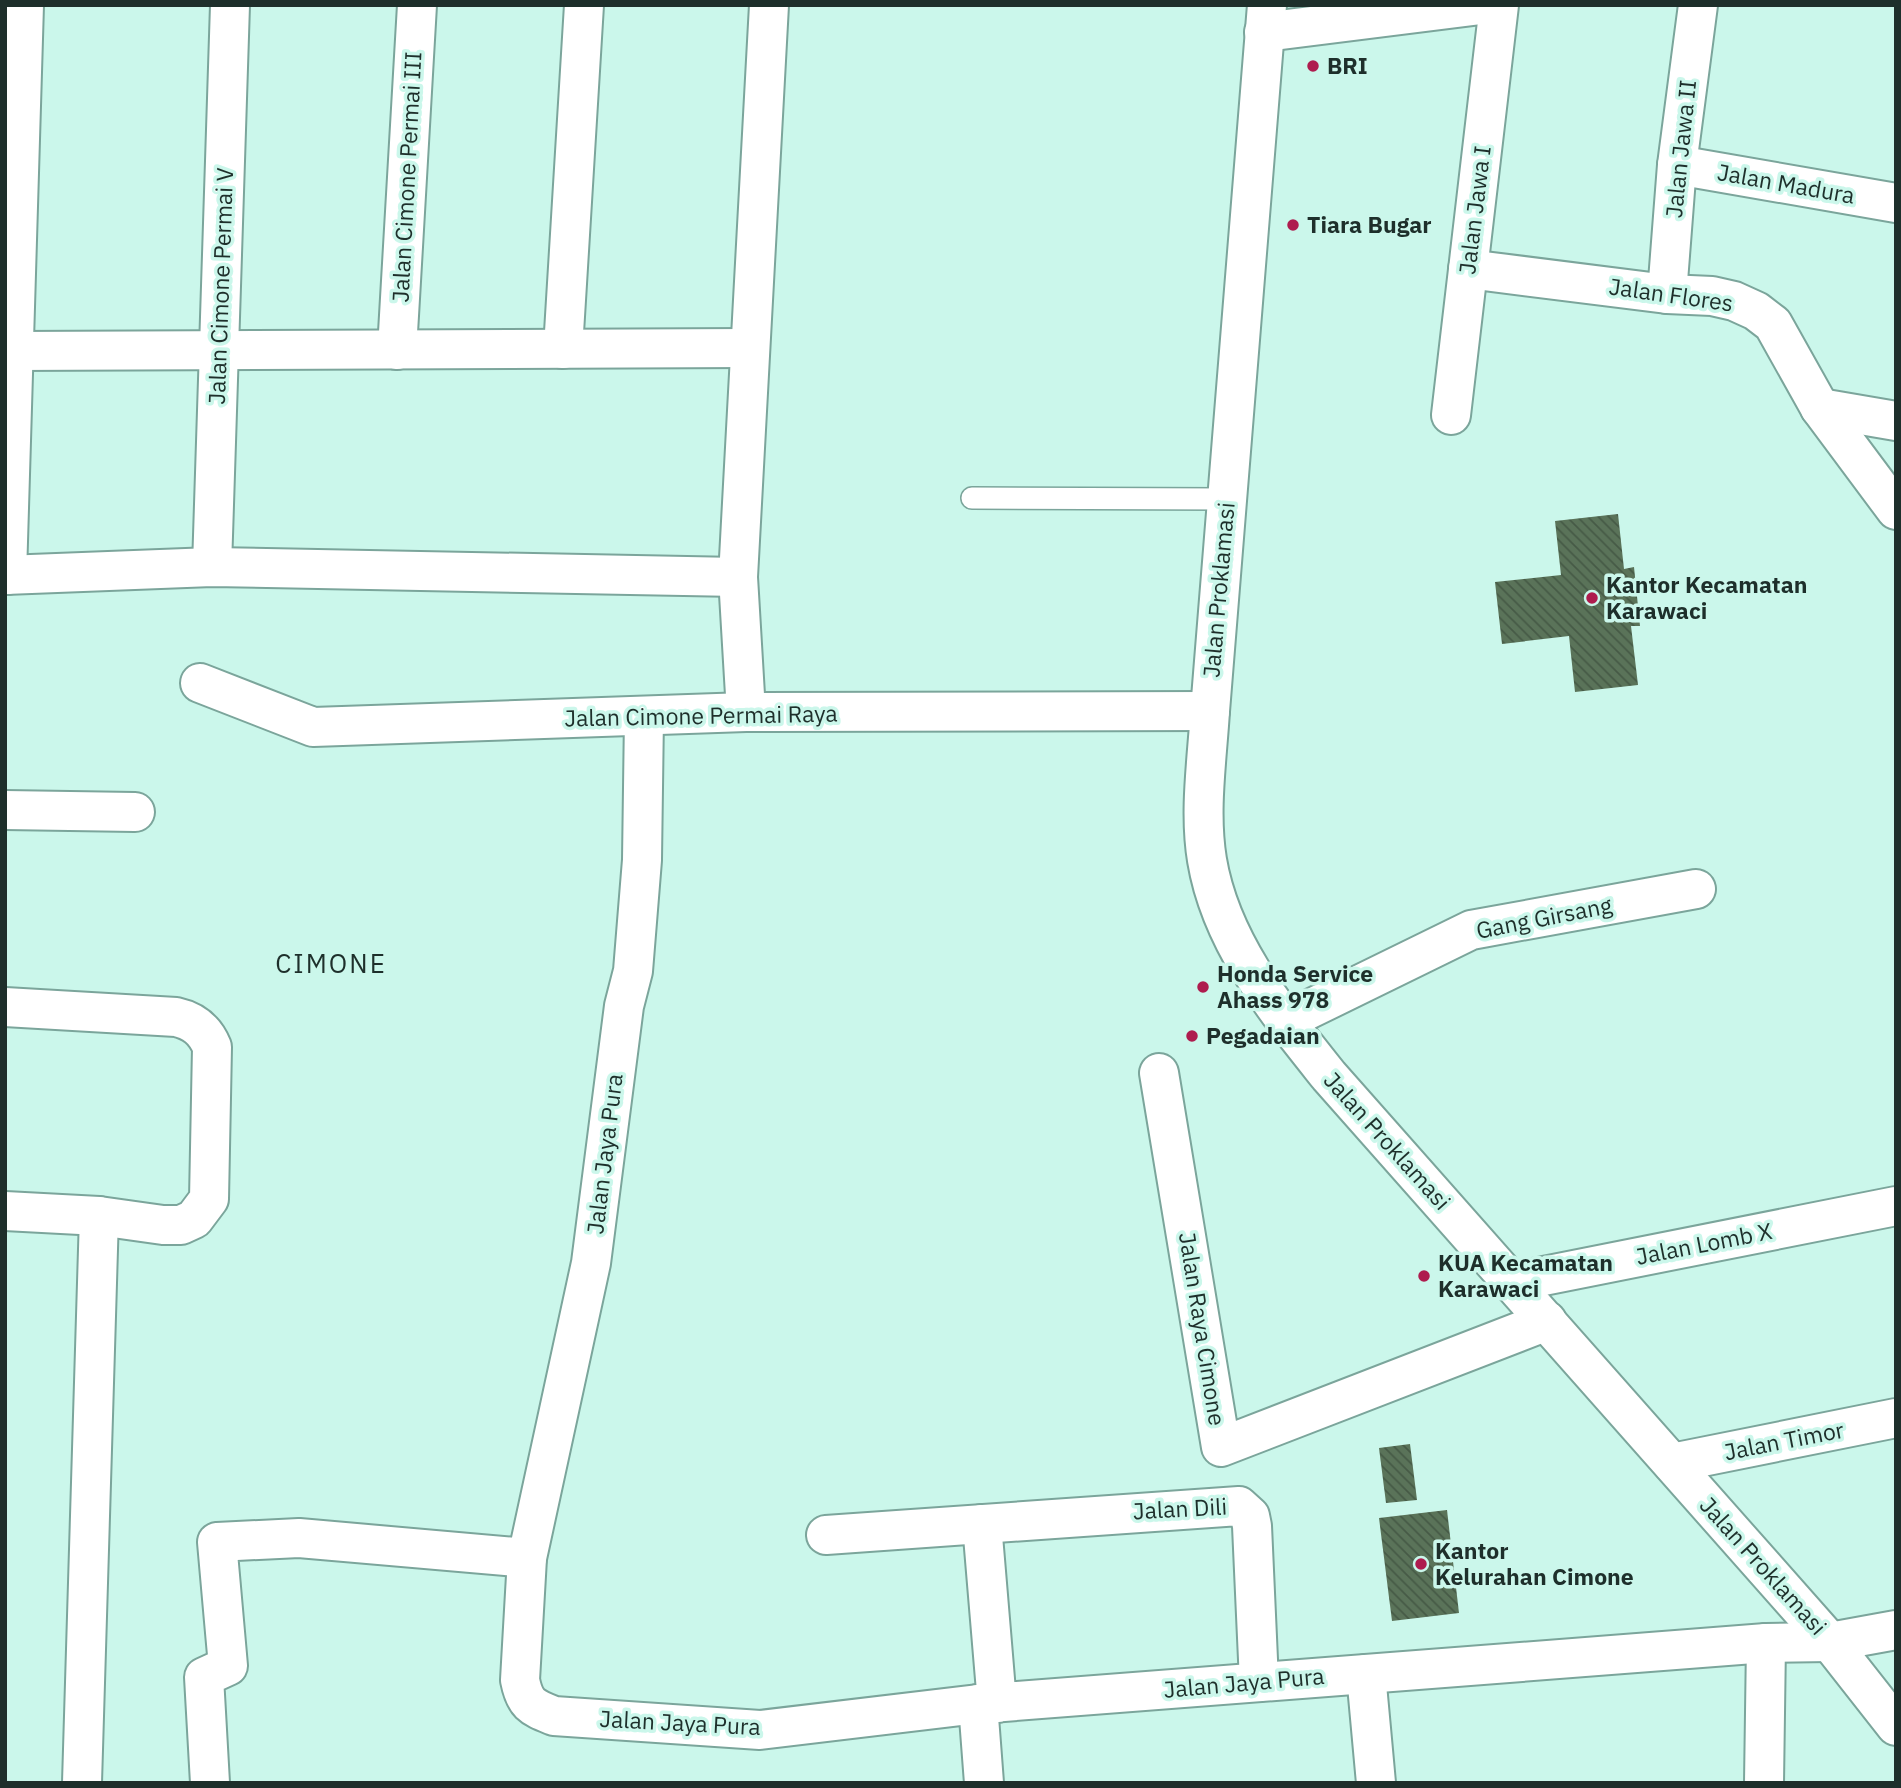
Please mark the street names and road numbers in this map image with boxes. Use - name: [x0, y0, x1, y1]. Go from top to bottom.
- street label: Jalan Cimone Permai III: [384, 51, 428, 303]
- street label: Jalan Jawa II: [1658, 78, 1702, 219]
- street label: Jalan Jawa I: [1451, 144, 1497, 276]
- street label: Jalan Madura: [1715, 156, 1857, 210]
- street label: Jalan Cimone Permai V: [201, 167, 239, 405]
- street label: Jalan Flores: [1607, 270, 1735, 318]
- street label: Jalan Proklamasi: [1195, 501, 1241, 679]
- street label: Jalan Cimone Permai Raya: [564, 698, 838, 732]
- street label: Gang Girsang: [1473, 889, 1614, 945]
- street label: Jalan Proklamasi: [1318, 1065, 1458, 1216]
- street label: Jalan Jaya Pura: [579, 1072, 629, 1236]
- street label: Jalan Lomb X: [1633, 1215, 1774, 1271]
- street label: Jalan Raya Cimone: [1173, 1230, 1233, 1428]
- street label: Jalan Timor: [1721, 1414, 1847, 1466]
- street label: Jalan Proklamasi: [1694, 1490, 1834, 1641]
- street label: Jalan Dili: [1132, 1491, 1228, 1525]
- street label: Jalan Jaya Pura: [1162, 1660, 1326, 1704]
- street label: Jalan Jaya Pura: [599, 1703, 761, 1741]

